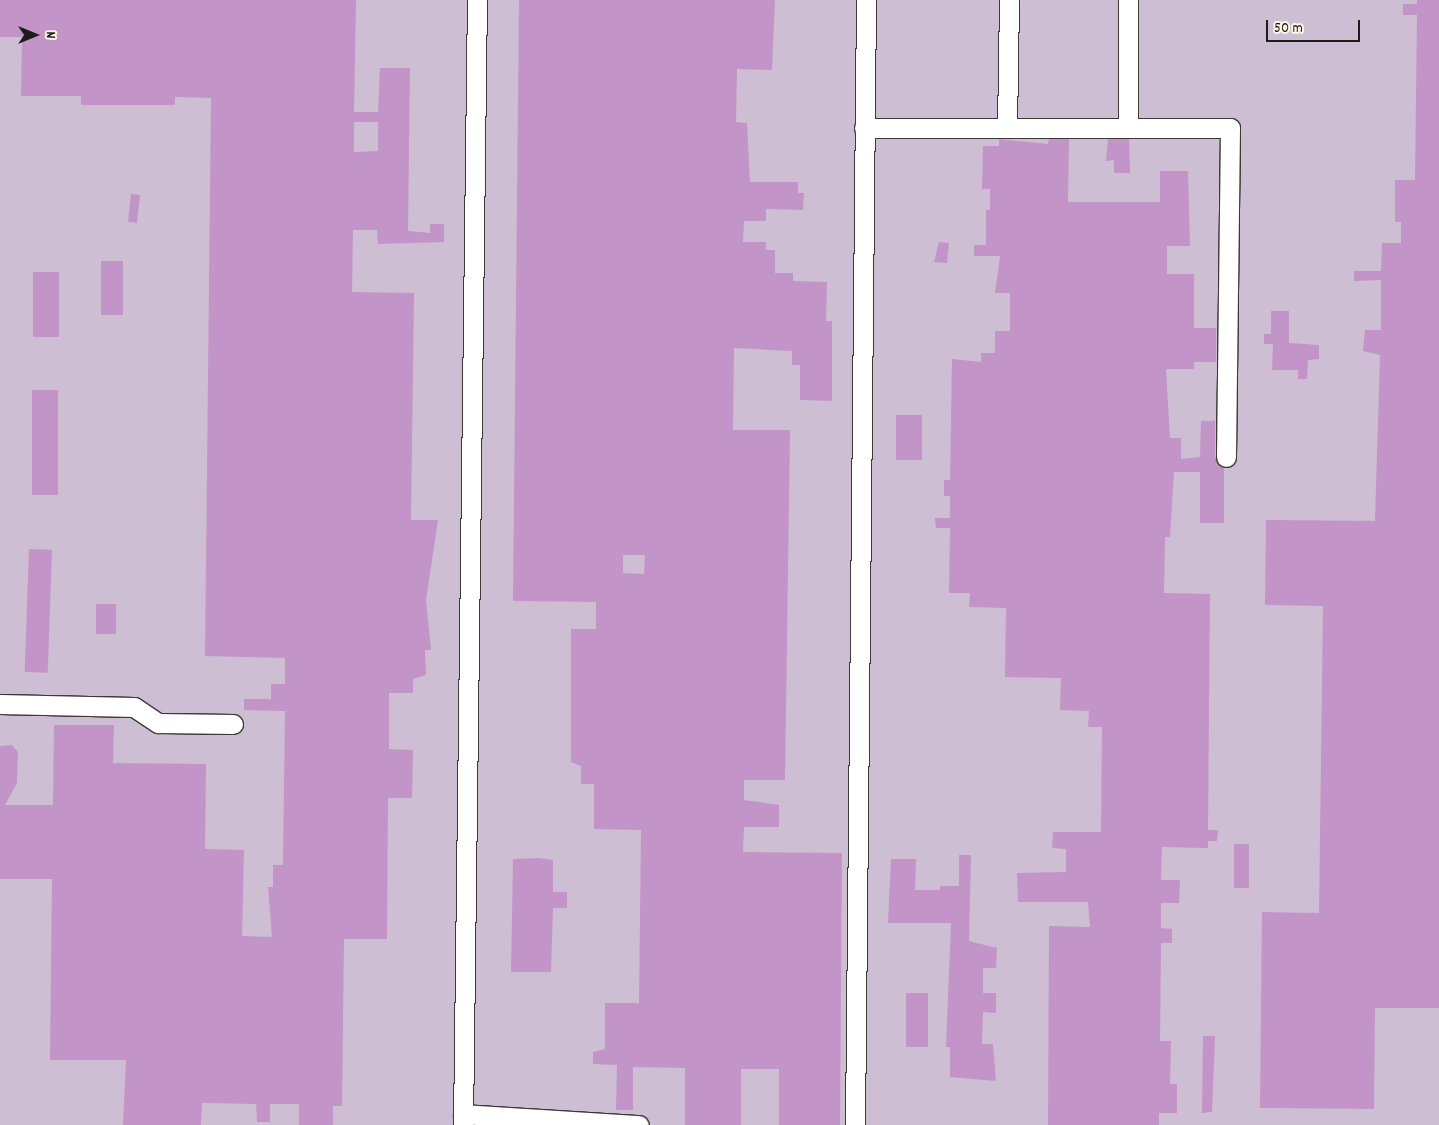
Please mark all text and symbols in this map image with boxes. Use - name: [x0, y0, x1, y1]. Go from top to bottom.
- north arrow: [10, 10, 60, 60]
- scale bar: [1269, 10, 1363, 42]
- text: 50 m: [1274, 18, 1303, 40]
- text: N: [40, 32, 60, 38]

